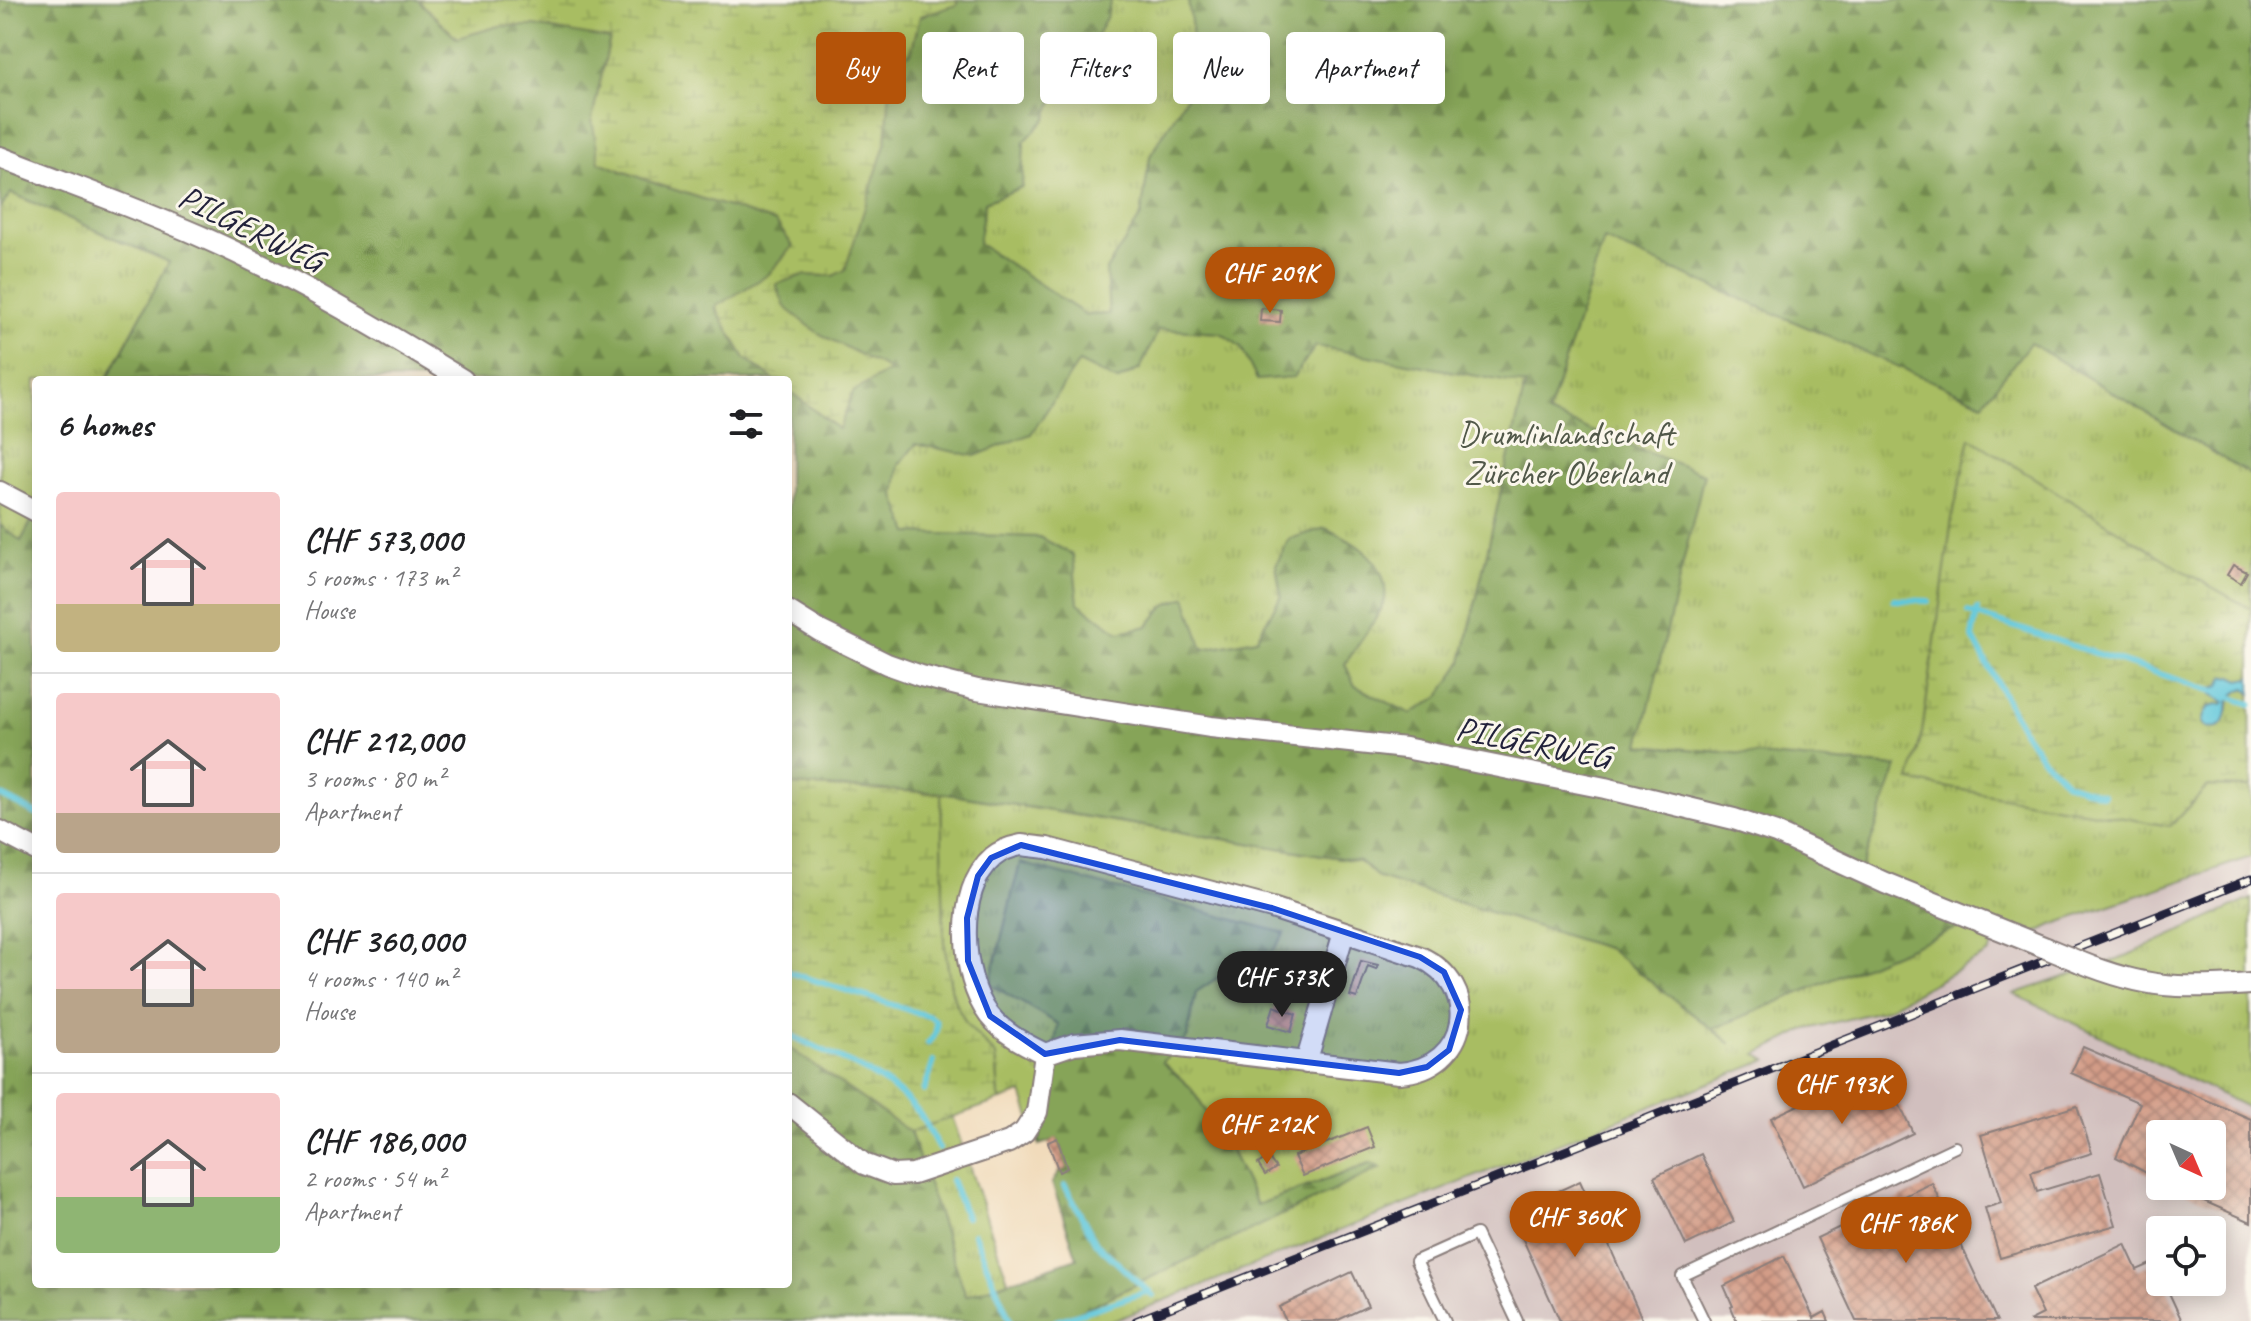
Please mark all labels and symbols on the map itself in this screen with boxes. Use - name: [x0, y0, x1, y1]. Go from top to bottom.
- street label: PILGERWEG: [172, 175, 335, 284]
- pin: CHF 209K: [1187, 247, 1353, 315]
- park label: Drumlinlandschaft Zürcher Oberland: [1458, 412, 1677, 494]
- street label: PILGERWEG: [1453, 706, 1618, 779]
- pin: CHF 573K: [1199, 951, 1365, 1019]
- pin: CHF 193K: [1759, 1058, 1925, 1126]
- pin: CHF 212K: [1184, 1098, 1350, 1166]
- north arrow: [2146, 1120, 2226, 1200]
- pin: CHF 360K: [1492, 1191, 1658, 1259]
- pin: CHF 186K: [1823, 1197, 1989, 1265]

